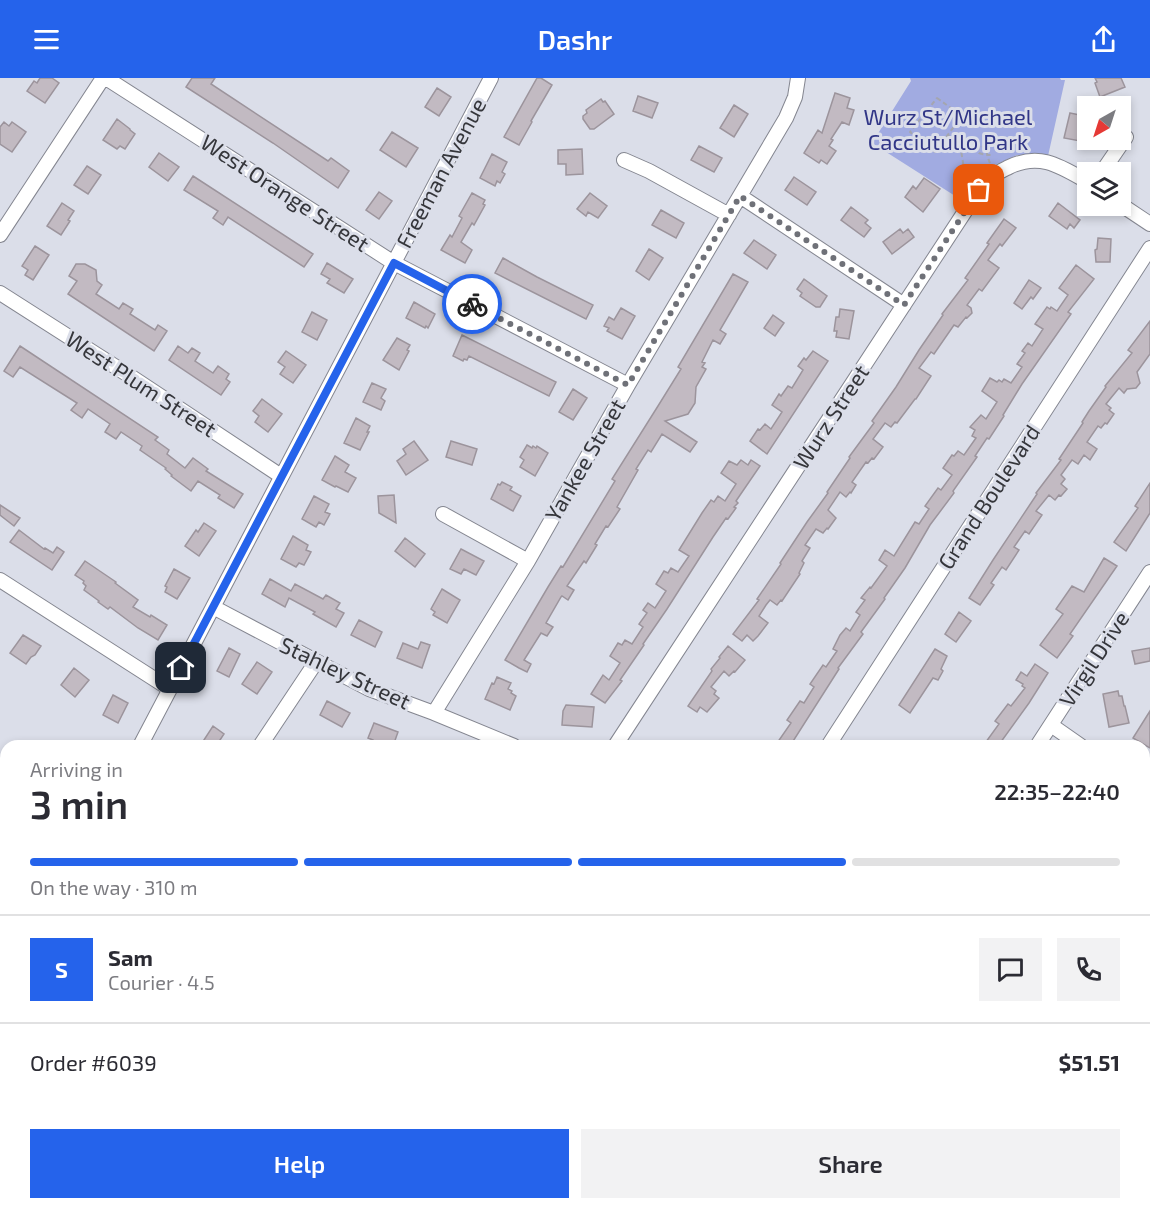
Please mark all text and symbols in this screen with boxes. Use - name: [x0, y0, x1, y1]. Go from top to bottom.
- icon: menu: [30, 23, 63, 56]
- text: Dashr: [538, 23, 612, 55]
- icon: share: [1087, 23, 1120, 56]
- street label: Freeman Avenue: [390, 93, 491, 252]
- north arrow: [1077, 96, 1131, 150]
- map controls: [1077, 96, 1131, 216]
- park label: Wurz St/Michael Cacciutullo Park: [864, 103, 1033, 154]
- street label: West Orange Street: [197, 128, 374, 256]
- button: layers: [1077, 162, 1131, 216]
- pin: [953, 164, 1004, 215]
- icon: bag: [962, 173, 995, 206]
- courier: [442, 274, 502, 334]
- icon: bike: [456, 288, 489, 321]
- street label: West Plum Street: [61, 325, 222, 441]
- street label: Wurz Street: [787, 359, 874, 474]
- street label: Yankee Street: [539, 394, 630, 525]
- street label: Grand Boulevard: [932, 419, 1044, 573]
- street label: Virgil Drive: [1053, 606, 1134, 711]
- street label: Stahley Street: [276, 631, 415, 714]
- pin: [155, 642, 206, 693]
- icon: home: [164, 651, 197, 684]
- text: Arriving in: [30, 757, 123, 781]
- text: 22:35–22:40: [994, 778, 1120, 804]
- text: 3 min: [30, 780, 128, 827]
- text: On the way · 310 m: [30, 875, 197, 899]
- button: chat: [979, 938, 1042, 1001]
- button: phone: [1057, 938, 1120, 1001]
- text: Sam: [108, 944, 153, 970]
- text: S: [55, 956, 68, 982]
- text: Courier · 4.5: [108, 970, 215, 994]
- text: Order #6039: [30, 1049, 157, 1075]
- text: $51.51: [1059, 1049, 1120, 1075]
- button: Help: [30, 1129, 569, 1198]
- button: Share: [581, 1129, 1120, 1198]

